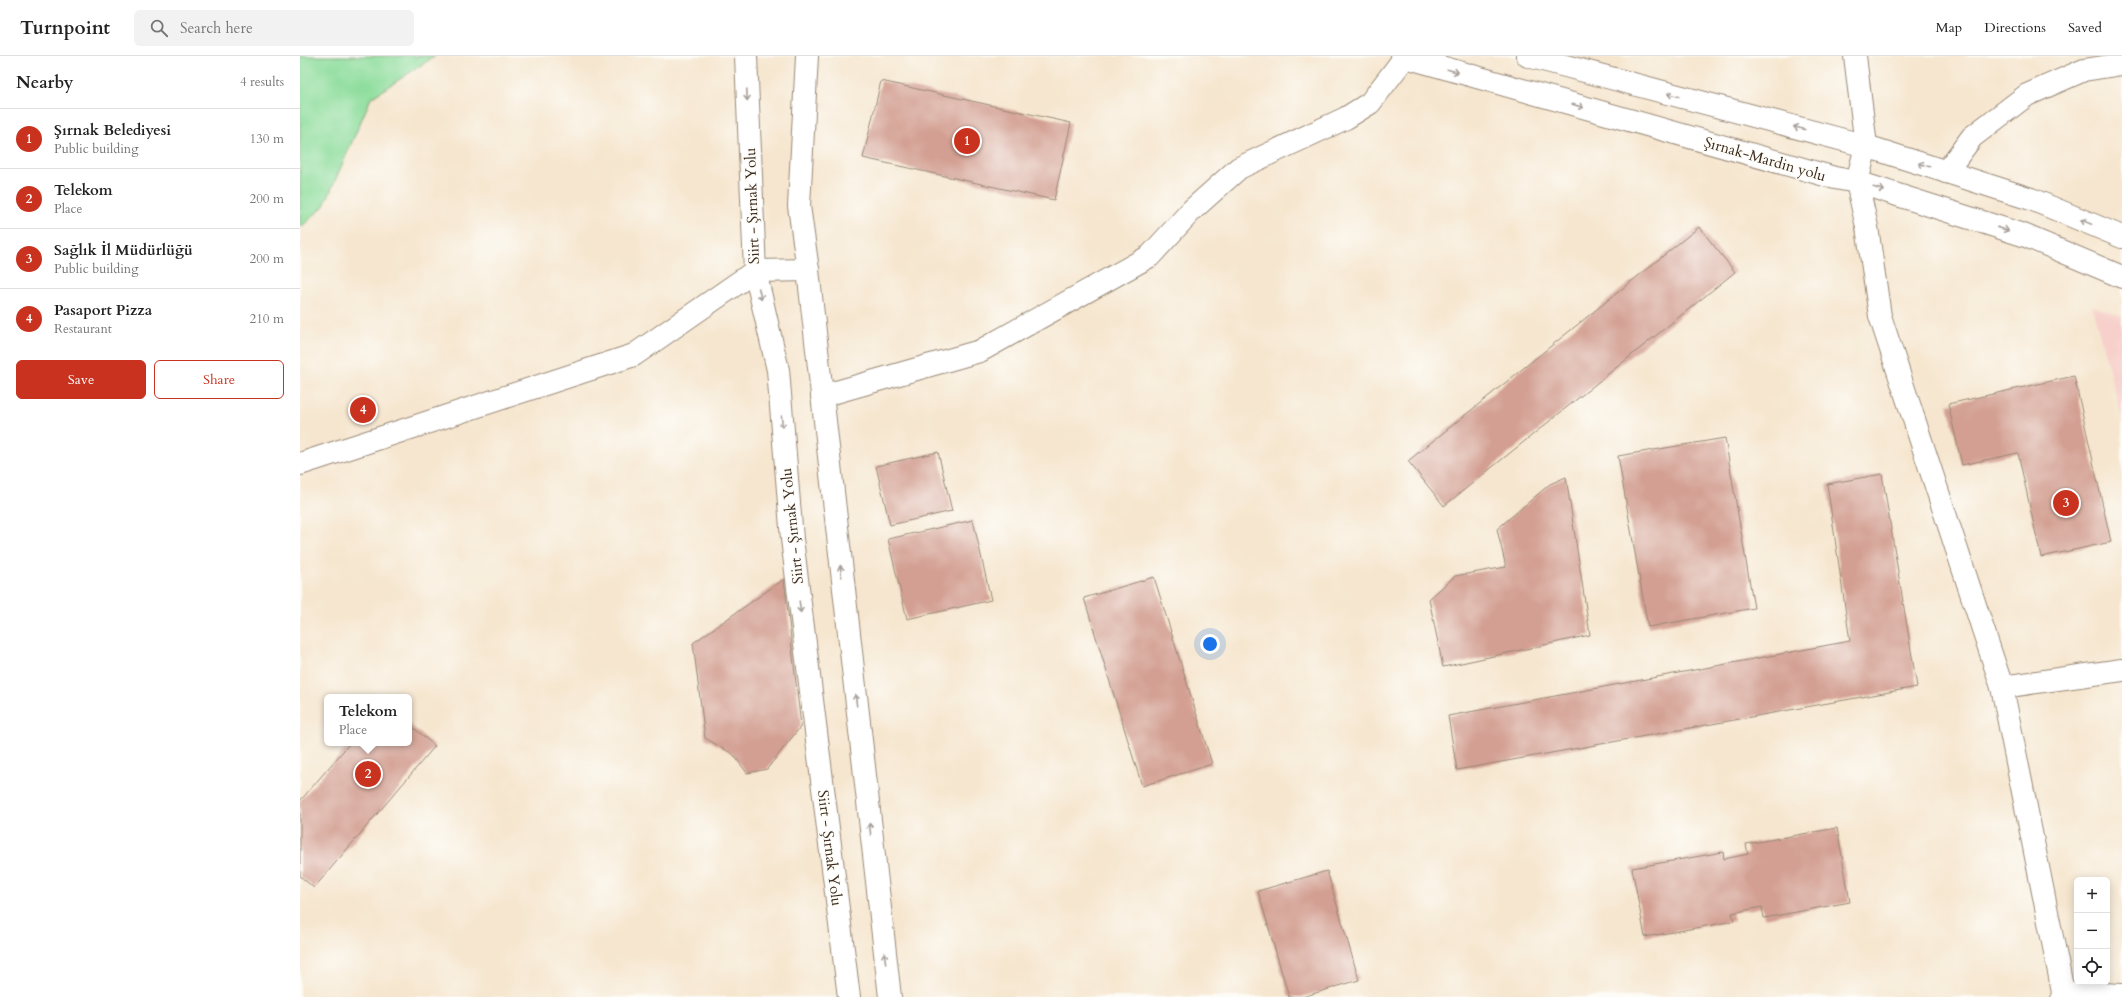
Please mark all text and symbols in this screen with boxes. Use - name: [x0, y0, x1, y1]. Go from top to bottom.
- search box: [134, 10, 414, 46]
- text: Turnpoint: [20, 15, 110, 41]
- icon: search: [148, 17, 170, 39]
- text: Search here: [180, 18, 253, 38]
- text: Map: [1936, 18, 1962, 37]
- text: Directions: [1984, 18, 2046, 37]
- text: Saved: [2068, 18, 2102, 37]
- one-way arrow: [1446, 68, 1459, 75]
- text: Nearby: [16, 71, 73, 94]
- text: 4 results: [240, 73, 284, 91]
- one-way arrow: [744, 88, 751, 101]
- one-way arrow: [1667, 91, 1680, 98]
- one-way arrow: [1571, 103, 1584, 110]
- text: Şırnak Belediyesi: [54, 120, 171, 140]
- one-way arrow: [1793, 124, 1806, 132]
- pin: 1: [954, 126, 980, 156]
- text: 1: [26, 130, 32, 148]
- text: 130 m: [250, 130, 284, 148]
- street label: Şırnak-Mardin yolu: [1702, 132, 1828, 186]
- text: Public building: [54, 140, 139, 158]
- street label: Siirt - Şırnak Yolu: [740, 147, 764, 265]
- one-way arrow: [1917, 161, 1930, 168]
- text: Telekom: [54, 180, 113, 200]
- one-way arrow: [1872, 186, 1885, 193]
- text: 2: [26, 190, 32, 208]
- text: 200 m: [250, 190, 284, 208]
- text: Place: [54, 200, 82, 218]
- one-way arrow: [2080, 218, 2092, 225]
- one-way arrow: [1996, 226, 2009, 233]
- text: Sağlık İl Müdürlüğü: [54, 240, 193, 260]
- text: 3: [26, 250, 32, 268]
- text: 200 m: [250, 250, 284, 268]
- text: Public building: [54, 260, 139, 278]
- one-way arrow: [757, 287, 764, 300]
- text: Pasaport Pizza: [54, 300, 152, 320]
- text: 4: [26, 310, 32, 328]
- text: 210 m: [250, 310, 284, 328]
- text: Restaurant: [54, 320, 112, 338]
- button: Save: [16, 360, 146, 399]
- button: Share: [154, 360, 284, 399]
- pin: 4: [350, 395, 376, 425]
- one-way arrow: [779, 415, 786, 428]
- street label: Siirt - Şırnak Yolu: [776, 467, 808, 585]
- pin: 3: [2053, 488, 2079, 518]
- one-way arrow: [838, 565, 845, 578]
- one-way arrow: [797, 600, 804, 613]
- your location: [1200, 634, 1220, 654]
- popup: [324, 694, 412, 746]
- one-way arrow: [852, 694, 859, 707]
- text: Telekom: [339, 701, 397, 721]
- text: Place: [339, 721, 367, 739]
- pin: 2: [355, 759, 381, 789]
- street label: Siirt - Şırnak Yolu: [813, 789, 847, 907]
- one-way arrow: [867, 823, 874, 836]
- map controls: [2074, 877, 2110, 985]
- button: +: [2074, 877, 2110, 913]
- button: −: [2074, 913, 2110, 949]
- button: locate: [2074, 949, 2110, 985]
- one-way arrow: [881, 952, 889, 965]

